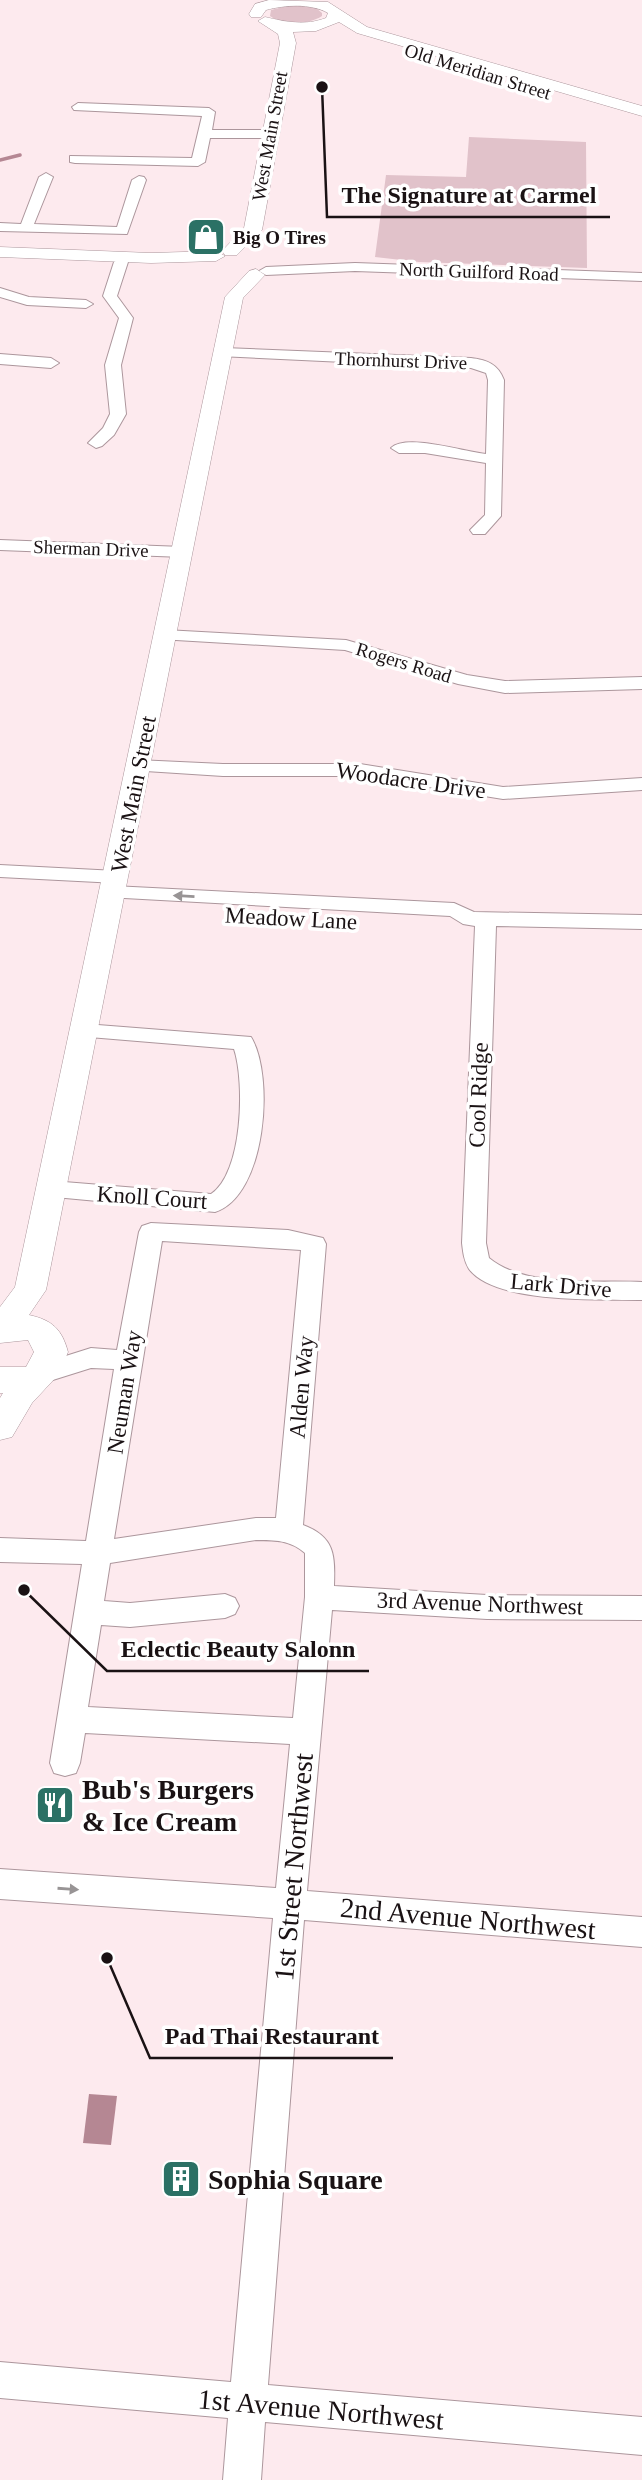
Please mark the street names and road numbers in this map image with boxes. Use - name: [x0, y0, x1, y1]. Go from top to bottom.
- street label: Old Meridian Street: [402, 39, 554, 104]
- street label: West Main Street: [248, 69, 291, 203]
- street label: North Guilford Road: [399, 258, 559, 285]
- street label: Thornhurst Drive: [334, 348, 468, 373]
- street label: Sherman Drive: [33, 536, 149, 561]
- street label: Rogers Road: [354, 638, 455, 687]
- street label: West Main Street: [106, 713, 161, 875]
- street label: Woodacre Drive: [335, 758, 487, 803]
- street label: Meadow Lane: [224, 903, 358, 934]
- street label: Cool Ridge: [464, 1042, 493, 1148]
- street label: Knoll Court: [96, 1181, 209, 1214]
- street label: Lark Drive: [509, 1269, 613, 1302]
- street label: Neuman Way: [102, 1328, 147, 1456]
- street label: Alden Way: [285, 1334, 318, 1439]
- street label: 3rd Avenue Northwest: [376, 1587, 584, 1620]
- street label: 1st Street Northwest: [268, 1752, 319, 1982]
- street label: 2nd Avenue Northwest: [339, 1892, 597, 1945]
- street label: 1st Avenue Northwest: [197, 2383, 445, 2436]

